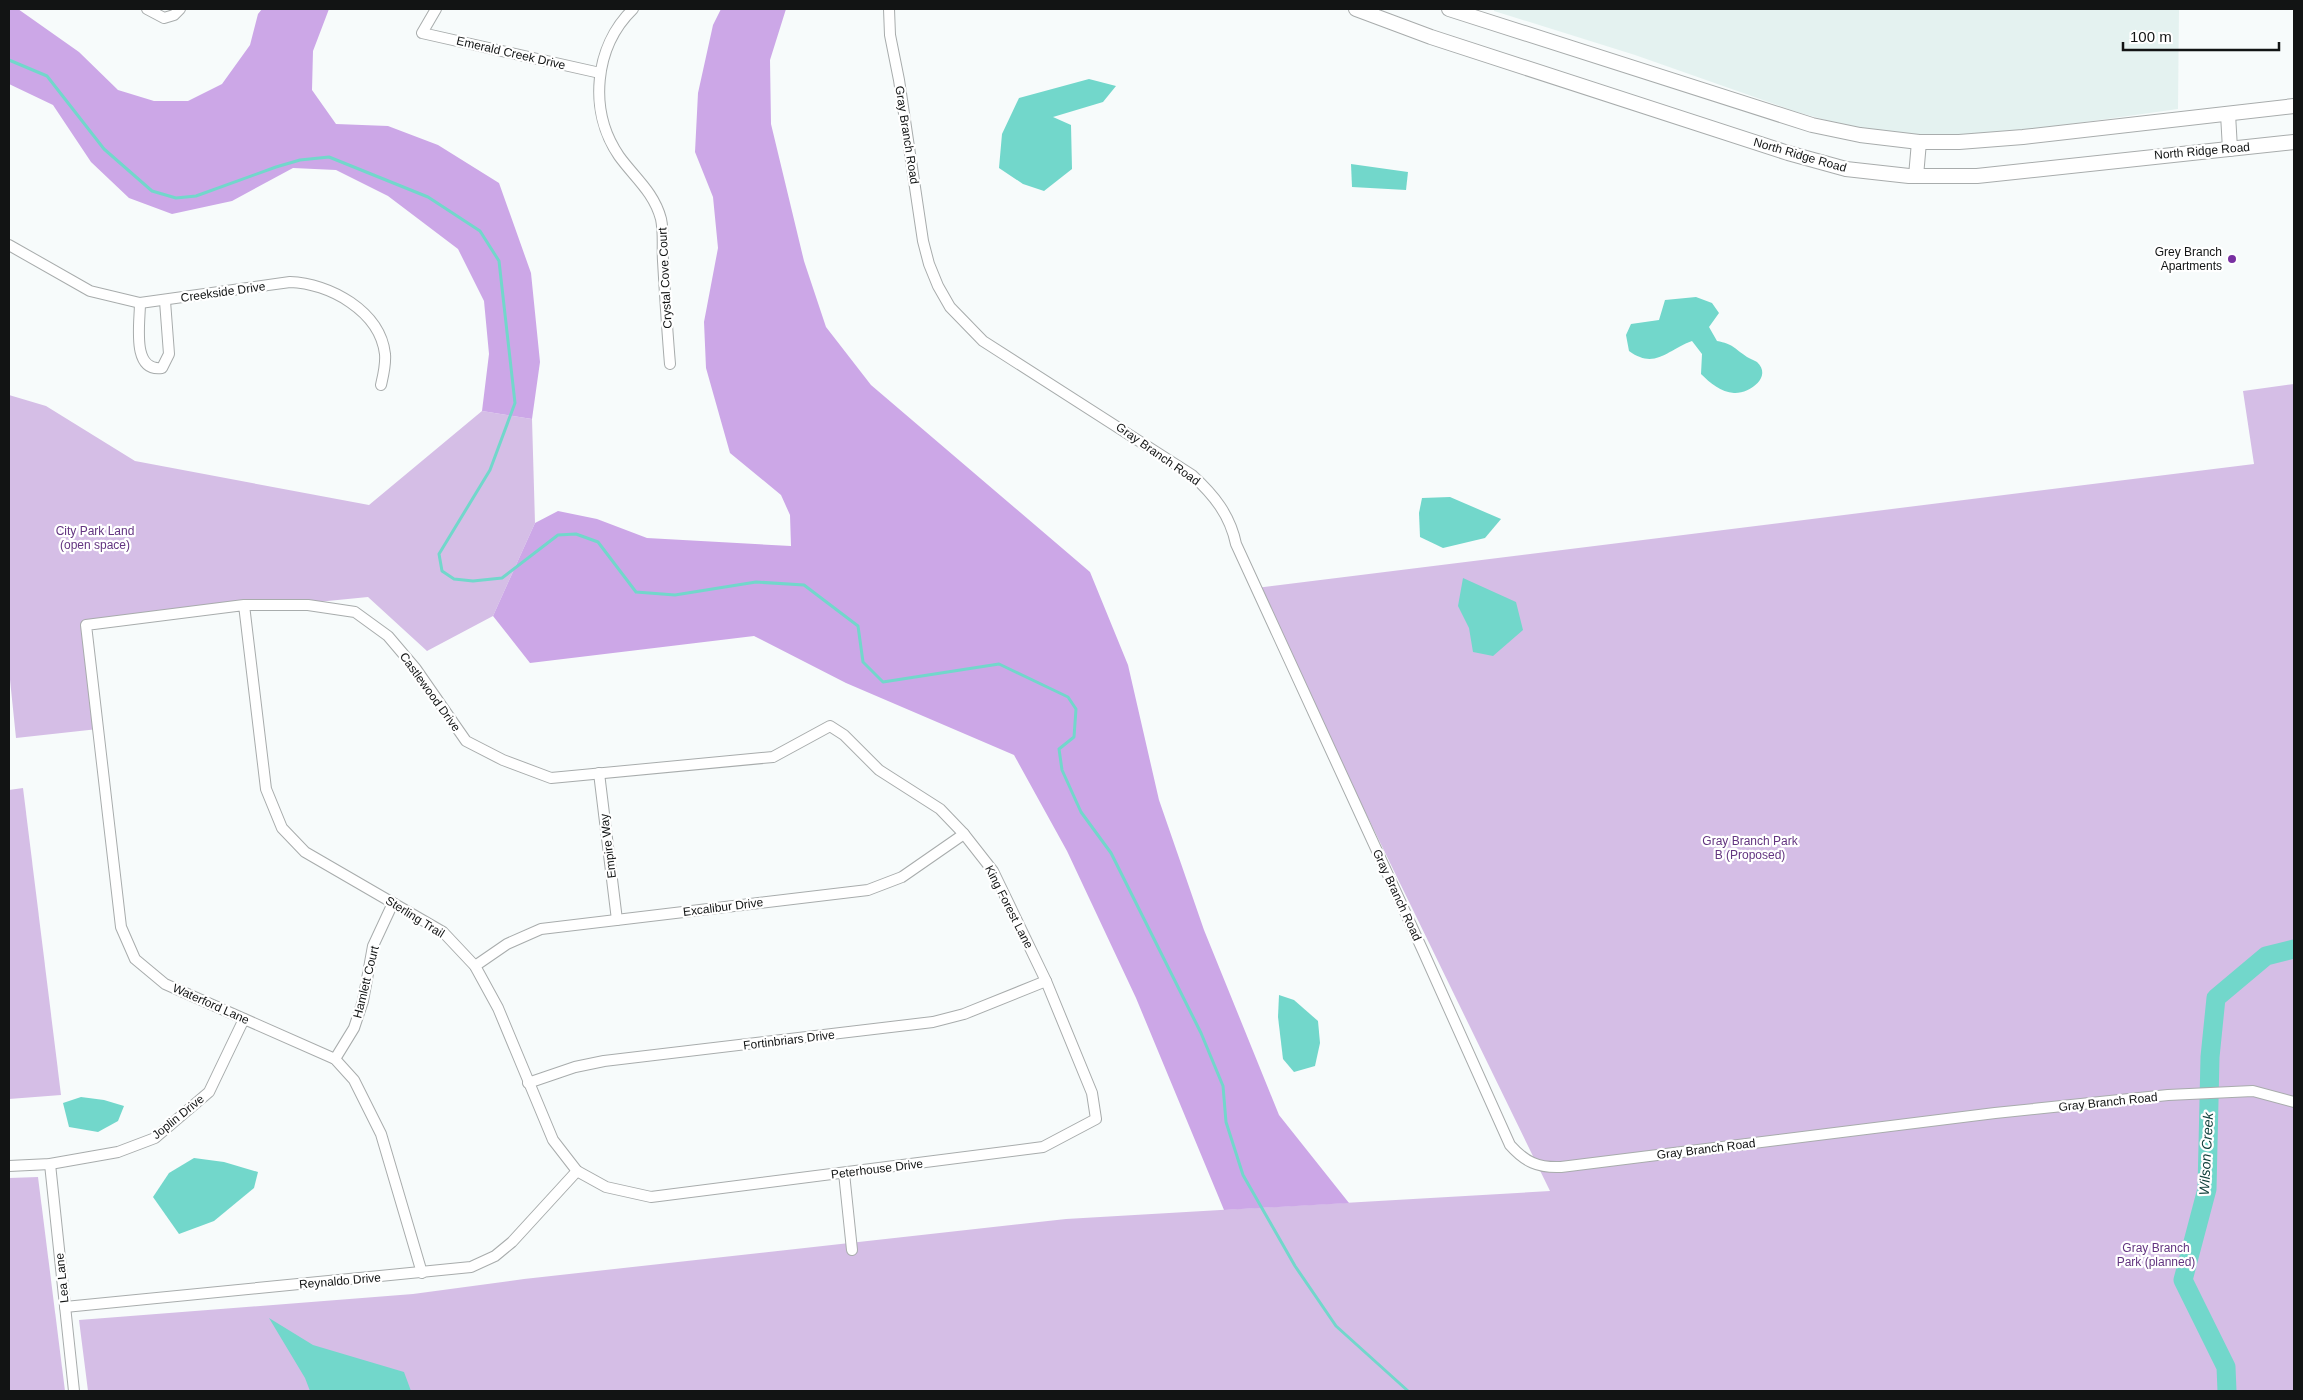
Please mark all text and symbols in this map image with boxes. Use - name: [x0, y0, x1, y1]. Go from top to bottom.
- scale bar: [2123, 20, 2279, 52]
- text: 100 m: [2130, 28, 2172, 45]
- street label: Emerald Creek Drive: [455, 34, 567, 72]
- street label: Gray Branch Road: [892, 85, 922, 185]
- street label: North Ridge Road: [1752, 135, 1848, 175]
- street label: North Ridge Road: [2154, 140, 2250, 162]
- street label: Crystal Cove Court: [655, 226, 675, 329]
- place label: Grey Branch Apartments: [2155, 245, 2222, 273]
- marker: Grey Branch Apartments: [2226, 253, 2238, 265]
- street label: Creekside Drive: [180, 279, 267, 305]
- street label: Gray Branch Road: [1113, 420, 1203, 488]
- park label: City Park Land (open space): [56, 524, 134, 552]
- street label: Castlewood Drive: [397, 650, 463, 734]
- street label: Empire Way: [597, 813, 619, 879]
- park label: Gray Branch Park B (Proposed): [1702, 834, 1799, 862]
- street label: Gray Branch Road: [1370, 847, 1424, 943]
- street label: King Forest Lane: [982, 863, 1036, 951]
- street label: Sterling Trail: [383, 893, 447, 941]
- street label: Excalibur Drive: [682, 895, 764, 919]
- street label: Hamlett Court: [350, 944, 382, 1020]
- street label: Waterford Lane: [171, 981, 252, 1027]
- street label: Fortinbriars Drive: [742, 1027, 836, 1053]
- street label: Gray Branch Road: [2058, 1090, 2158, 1114]
- street label: Joplin Drive: [149, 1092, 207, 1142]
- water label: Wilson Creek: [2196, 1111, 2216, 1196]
- street label: Gray Branch Road: [1656, 1136, 1756, 1162]
- street label: Peterhouse Drive: [830, 1156, 924, 1182]
- park label: Gray Branch Park (planned): [2117, 1241, 2195, 1269]
- street label: Lea Lane: [52, 1252, 72, 1304]
- street label: Reynaldo Drive: [299, 1270, 382, 1292]

